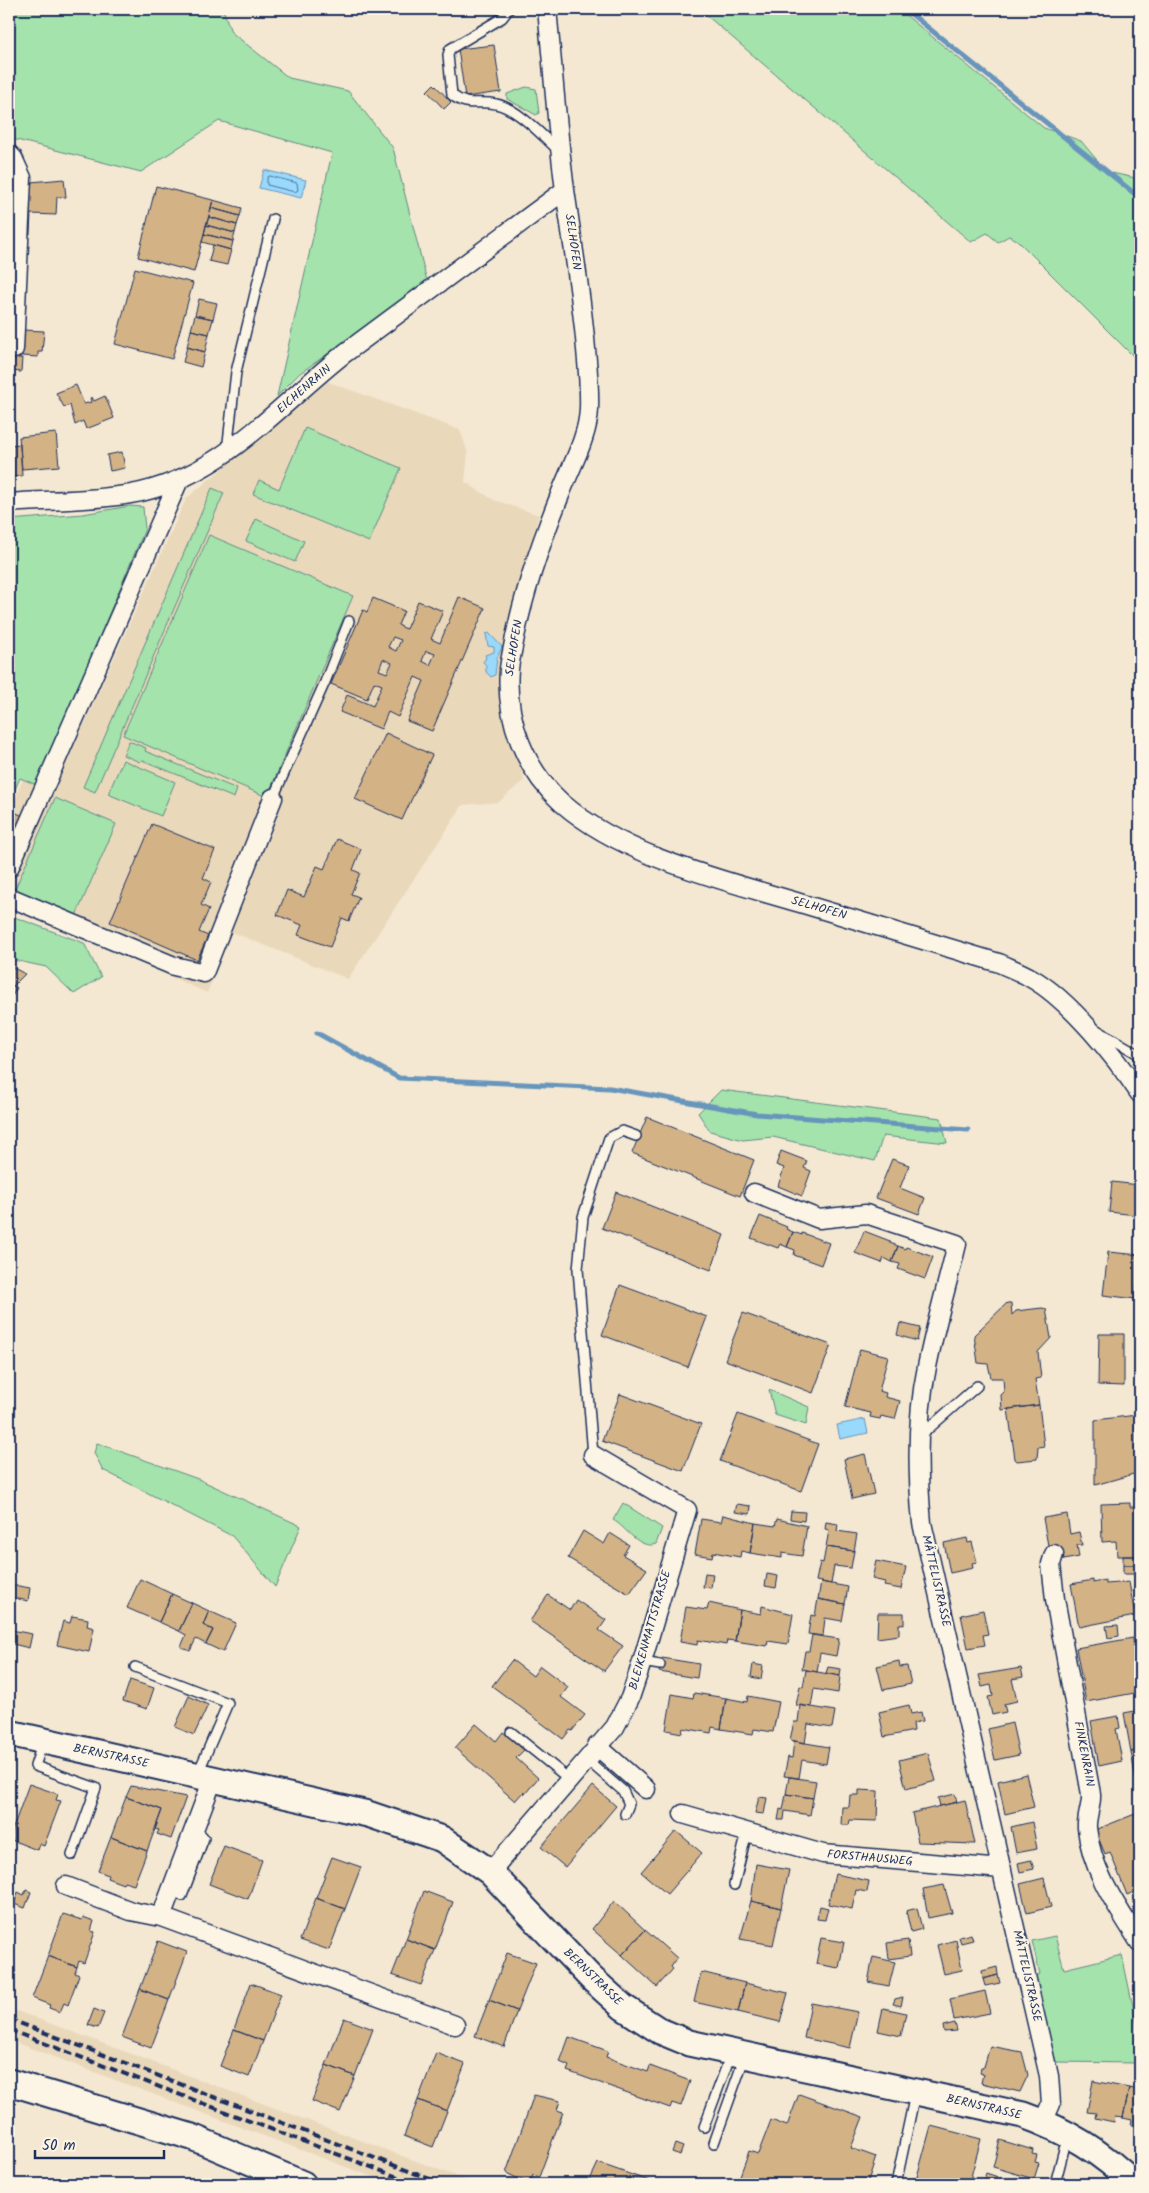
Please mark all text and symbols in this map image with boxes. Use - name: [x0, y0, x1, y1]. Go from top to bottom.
- street label: SELHOFEN: [560, 213, 586, 271]
- street label: EICHENRAIN: [272, 360, 336, 418]
- street label: SELHOFEN: [500, 618, 528, 678]
- street label: SELHOFEN: [789, 891, 849, 925]
- street label: MÄTTELISTRASSE: [916, 1533, 956, 1630]
- street label: BLEIKENMATTSTRASSE: [624, 1567, 676, 1692]
- street label: FINKENRAIN: [1068, 1720, 1100, 1788]
- street label: BERNSTRASSE: [72, 1739, 151, 1773]
- street label: FORSTHAUSWEG: [826, 1845, 914, 1871]
- street label: MÄTTELISTRASSE: [1007, 1928, 1047, 2025]
- street label: BERNSTRASSE: [559, 1944, 628, 2011]
- street label: BERNSTRASSE: [945, 2089, 1024, 2125]
- scale bar: [35, 2128, 164, 2160]
- text: 50 m: [42, 2134, 76, 2158]

